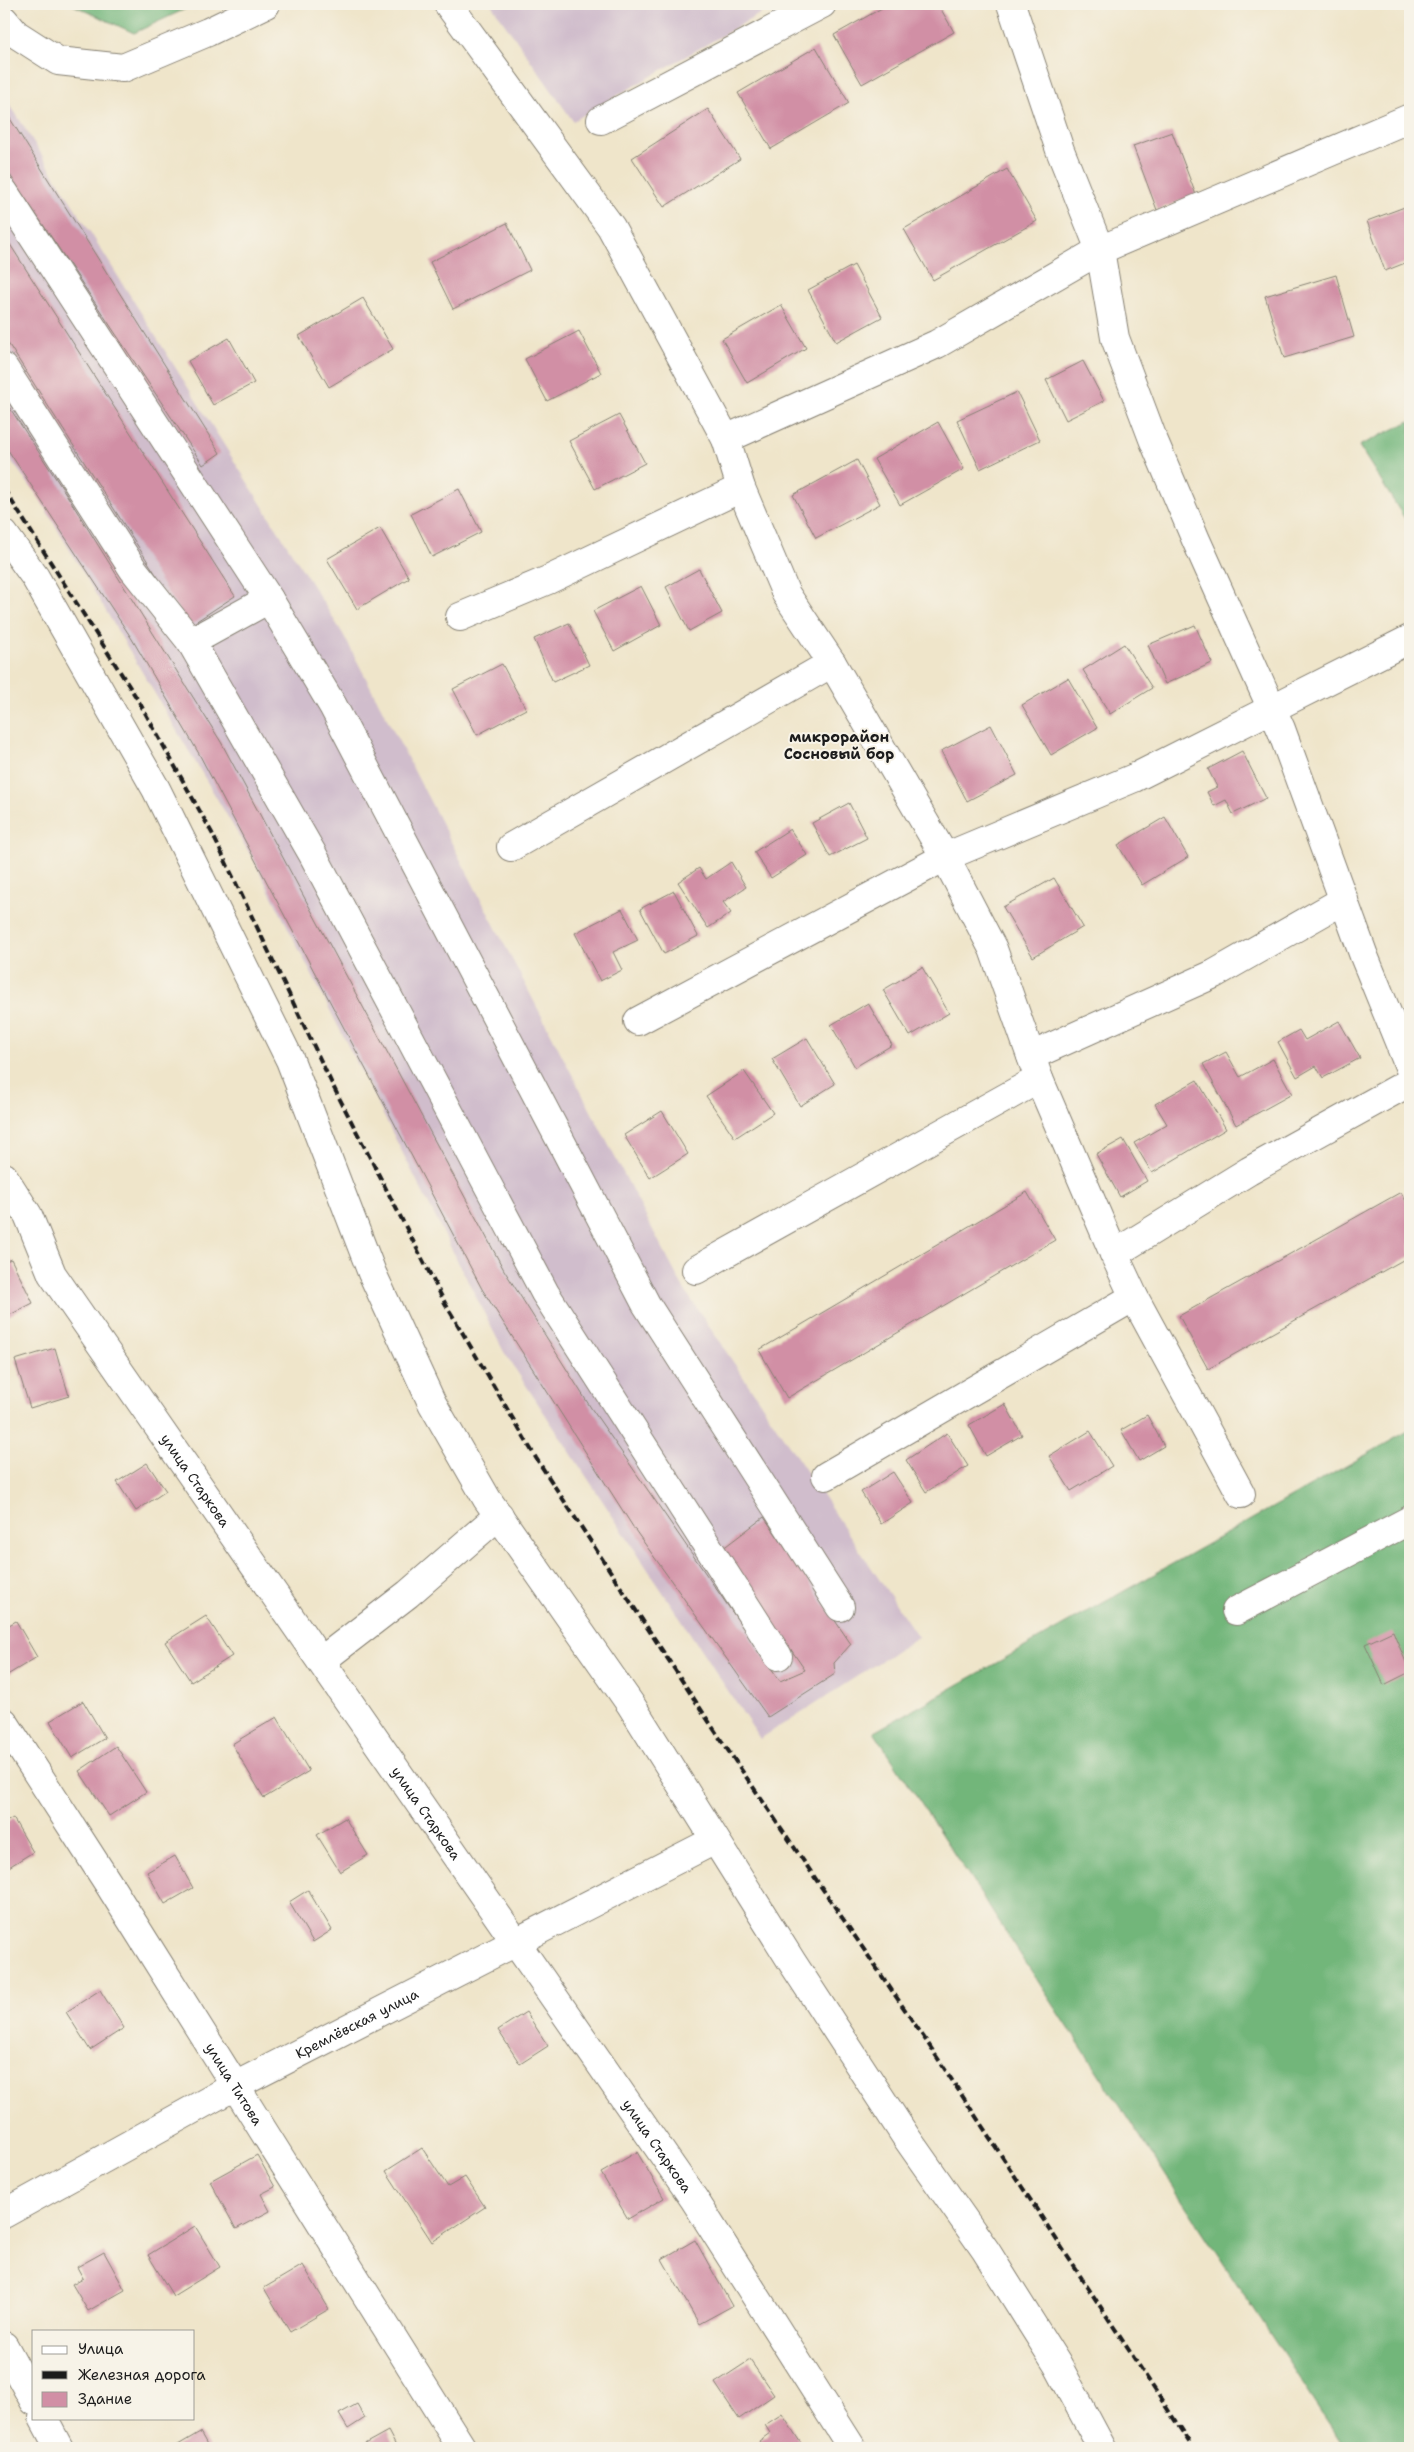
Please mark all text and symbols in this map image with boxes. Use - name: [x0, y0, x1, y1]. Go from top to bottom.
- district label: микрорайон Сосновый бор: [784, 727, 894, 764]
- street label: улица Старкова: [157, 1430, 234, 1531]
- street label: улица Старкова: [388, 1763, 465, 1864]
- street label: Кремлёвская улица: [292, 1984, 422, 2063]
- street label: улица Титова: [201, 2039, 267, 2129]
- street label: улица Старкова: [618, 2096, 696, 2196]
- legend: [32, 2330, 195, 2420]
- text: Улица: [78, 2339, 124, 2359]
- text: Железная дорога: [78, 2365, 206, 2385]
- text: Здание: [78, 2389, 132, 2409]

